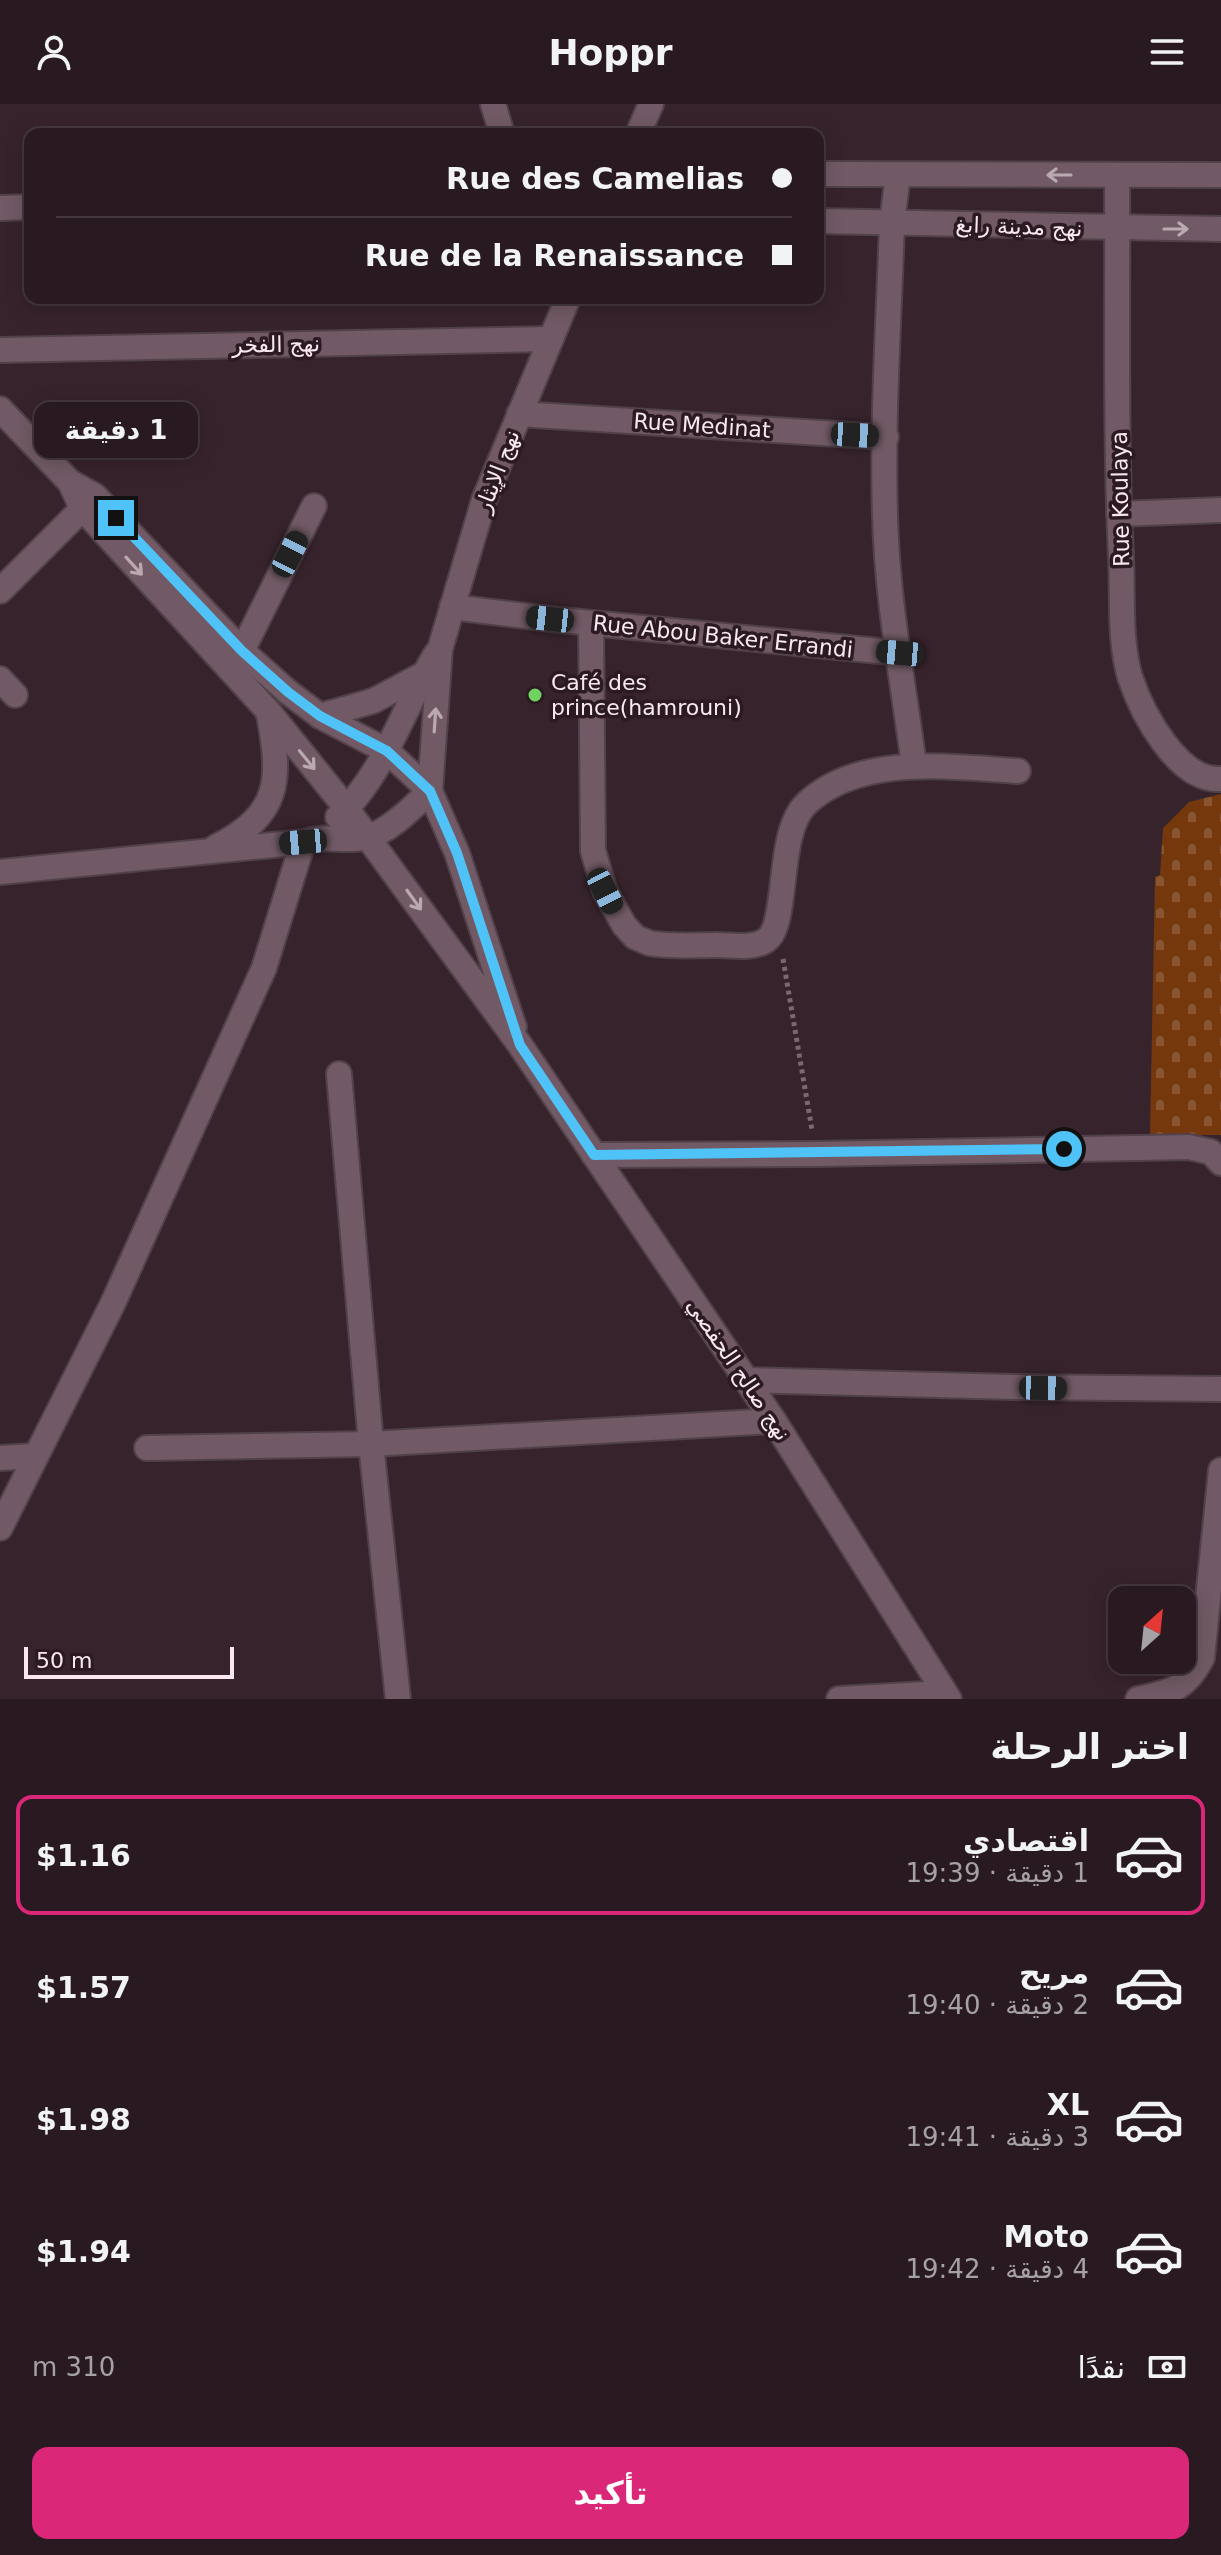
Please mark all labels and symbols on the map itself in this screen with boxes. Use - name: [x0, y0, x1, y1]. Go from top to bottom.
- one-way arrow: [1046, 167, 1073, 183]
- street label: نهج مدينة رابغ: [955, 212, 1083, 241]
- one-way arrow: [1162, 221, 1189, 237]
- street label: نهج الفخر: [231, 331, 320, 358]
- callout: 1 دقيقة: [34, 402, 198, 458]
- street label: Rue Medinat: [633, 408, 772, 443]
- car: [830, 422, 880, 448]
- street label: نهج الإيثار: [470, 426, 525, 517]
- street label: Rue Koulaya: [1107, 431, 1134, 567]
- route end: [98, 500, 134, 536]
- car: [268, 527, 312, 581]
- one-way arrow: [125, 555, 143, 575]
- car: [525, 605, 575, 633]
- street label: Rue Abou Baker Errandi: [592, 610, 854, 663]
- car: [875, 639, 925, 667]
- place label: Café des prince(hamrouni): [551, 670, 742, 720]
- marker: Café des prince(hamrouni): [526, 686, 544, 704]
- one-way arrow: [428, 707, 443, 734]
- one-way arrow: [298, 749, 316, 770]
- car: [278, 828, 328, 856]
- car: [583, 864, 627, 918]
- one-way arrow: [405, 889, 422, 910]
- route start: [1046, 1131, 1082, 1167]
- street label: نهج صالح الحفصي: [681, 1293, 795, 1446]
- car: [1019, 1376, 1067, 1400]
- north arrow: [1108, 1586, 1196, 1674]
- scale bar: [24, 1643, 234, 1679]

